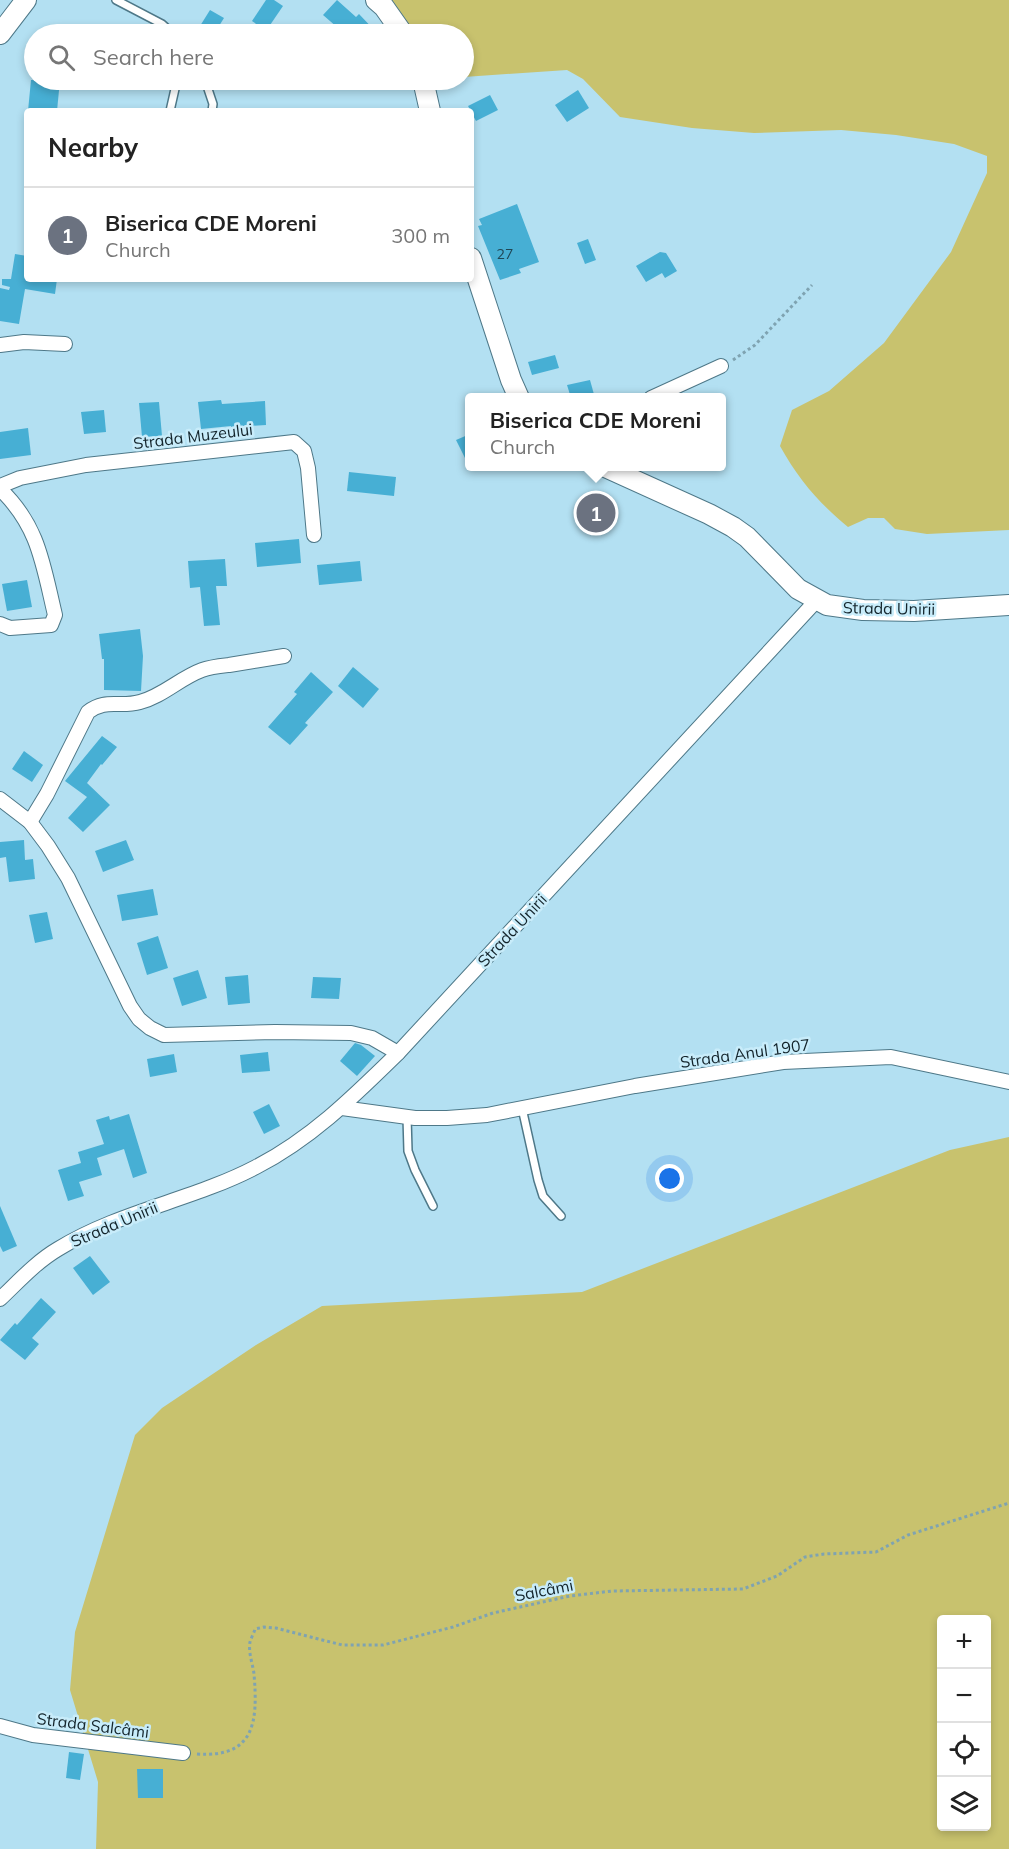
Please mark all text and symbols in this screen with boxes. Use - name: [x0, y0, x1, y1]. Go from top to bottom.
- search box: [24, 24, 474, 90]
- icon: search: [45, 41, 78, 74]
- text: Search here: [93, 43, 214, 71]
- text: Nearby: [48, 131, 138, 164]
- text: Biserica CDE Moreni: [105, 209, 317, 237]
- text: 1: [62, 223, 74, 248]
- text: 300 m: [391, 223, 450, 248]
- text: Church: [105, 237, 171, 262]
- house number: 27: [497, 245, 513, 263]
- popup: [465, 393, 726, 471]
- text: Biserica CDE Moreni: [490, 406, 701, 434]
- street label: Strada Muzeului: [132, 419, 254, 453]
- text: Church: [490, 434, 555, 459]
- pin: 1: [576, 490, 616, 536]
- street label: Strada Unirii: [843, 597, 935, 619]
- street label: Strada Unirii: [473, 889, 551, 971]
- street label: Strada Anul 1907: [679, 1034, 811, 1072]
- your location: [655, 1164, 684, 1193]
- street label: Strada Unirii: [68, 1197, 160, 1251]
- street label: Salcâmi: [513, 1575, 575, 1605]
- map controls: [937, 1615, 991, 1831]
- button: +: [937, 1615, 991, 1669]
- button: −: [937, 1669, 991, 1723]
- street label: Strada Salcâmi: [36, 1708, 150, 1742]
- button: locate: [937, 1723, 991, 1777]
- button: layers: [937, 1777, 991, 1831]

